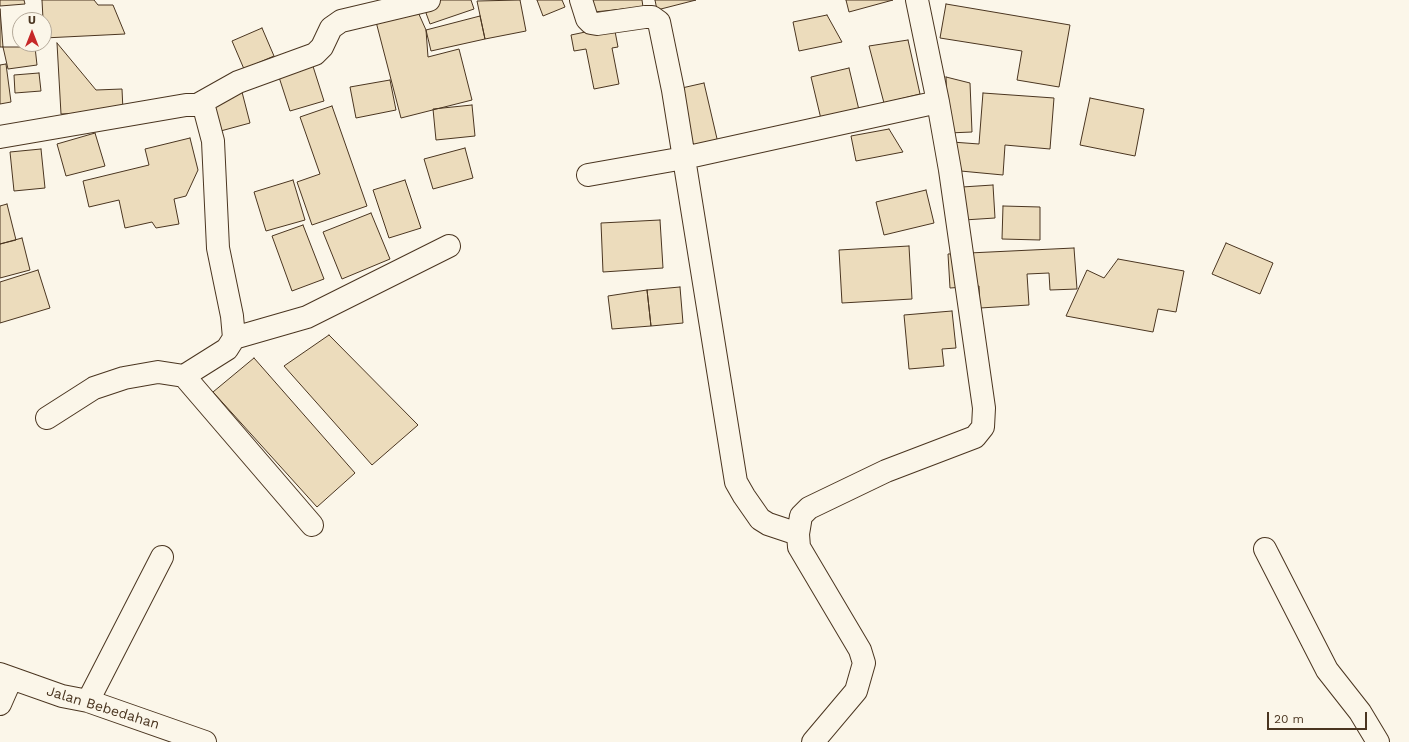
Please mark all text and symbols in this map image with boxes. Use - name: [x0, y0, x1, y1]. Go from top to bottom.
- north arrow: [12, 12, 52, 52]
- text: U: [28, 14, 36, 27]
- street label: Jalan Bebedahan: [44, 683, 162, 733]
- scale bar: [1269, 704, 1369, 730]
- text: 20 m: [1274, 712, 1304, 726]

